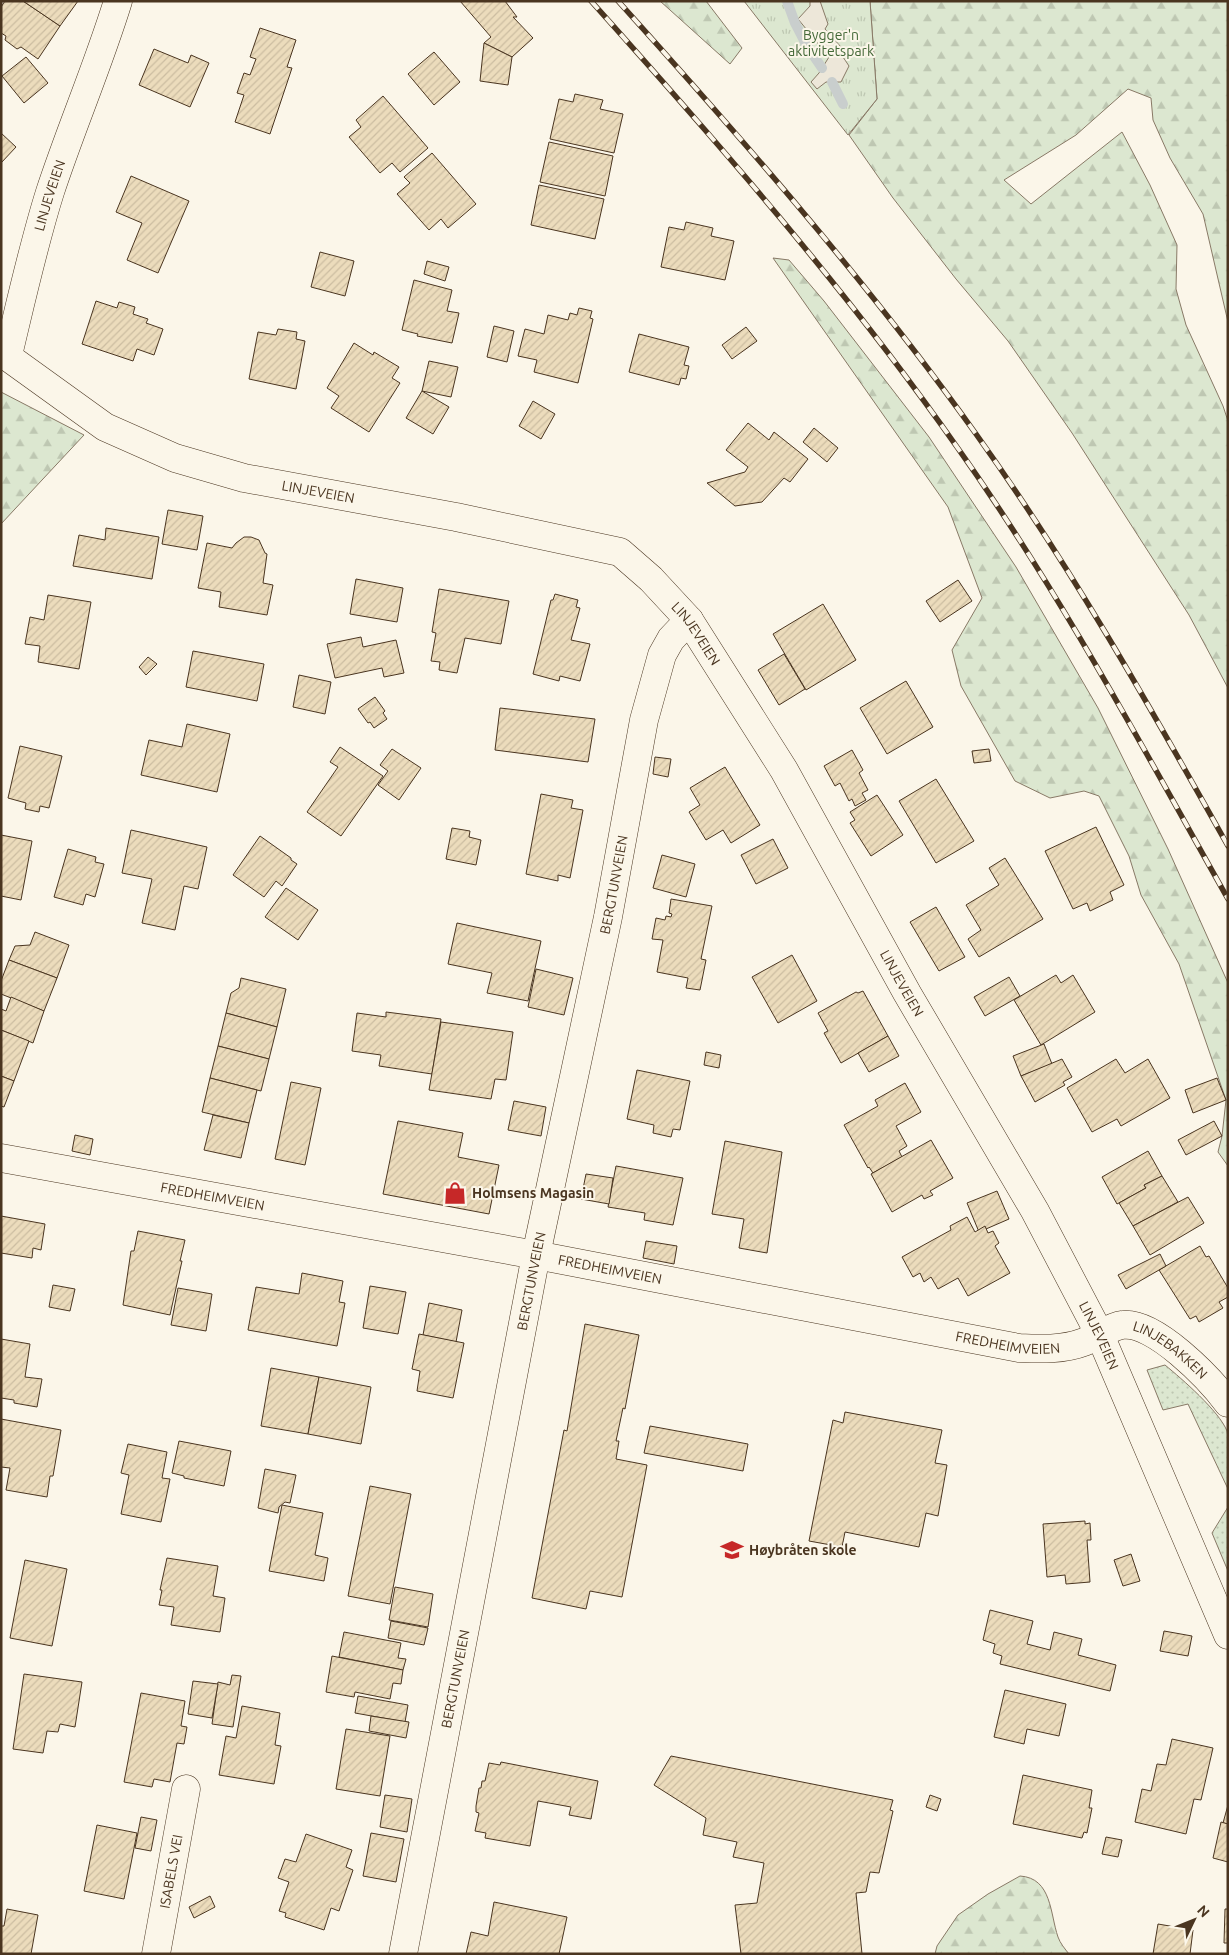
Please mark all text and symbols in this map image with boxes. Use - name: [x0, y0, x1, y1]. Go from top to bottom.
- park label: Bygger'n aktivitetspark: [788, 27, 874, 59]
- street label: LINJEVEIEN: [31, 158, 68, 233]
- street label: LINJEVEIEN: [280, 477, 356, 506]
- street label: LINJEVEIEN: [668, 599, 724, 668]
- street label: BERGTUNVEIEN: [597, 834, 631, 936]
- street label: LINJEVEIEN: [877, 947, 927, 1019]
- street label: FREDHEIMVEIEN: [159, 1179, 266, 1214]
- shop icon: Holmsens Magasin: [442, 1180, 468, 1206]
- place label: Holmsens Magasin: [472, 1185, 594, 1201]
- street label: BERGTUNVEIEN: [514, 1230, 549, 1332]
- street label: FREDHEIMVEIEN: [557, 1251, 663, 1287]
- street label: LINJEVEIEN: [1076, 1299, 1122, 1372]
- street label: LINJEBAKKEN: [1131, 1318, 1211, 1382]
- street label: FREDHEIMVEIEN: [954, 1328, 1061, 1357]
- school or university icon: Høybråten skole: [719, 1537, 745, 1563]
- place label: Høybråten skole: [749, 1542, 857, 1558]
- street label: BERGTUNVEIEN: [438, 1628, 473, 1730]
- street label: ISABELS VEI: [156, 1833, 186, 1910]
- north arrow: [1169, 1895, 1219, 1945]
- text: N: [1194, 1902, 1213, 1920]

